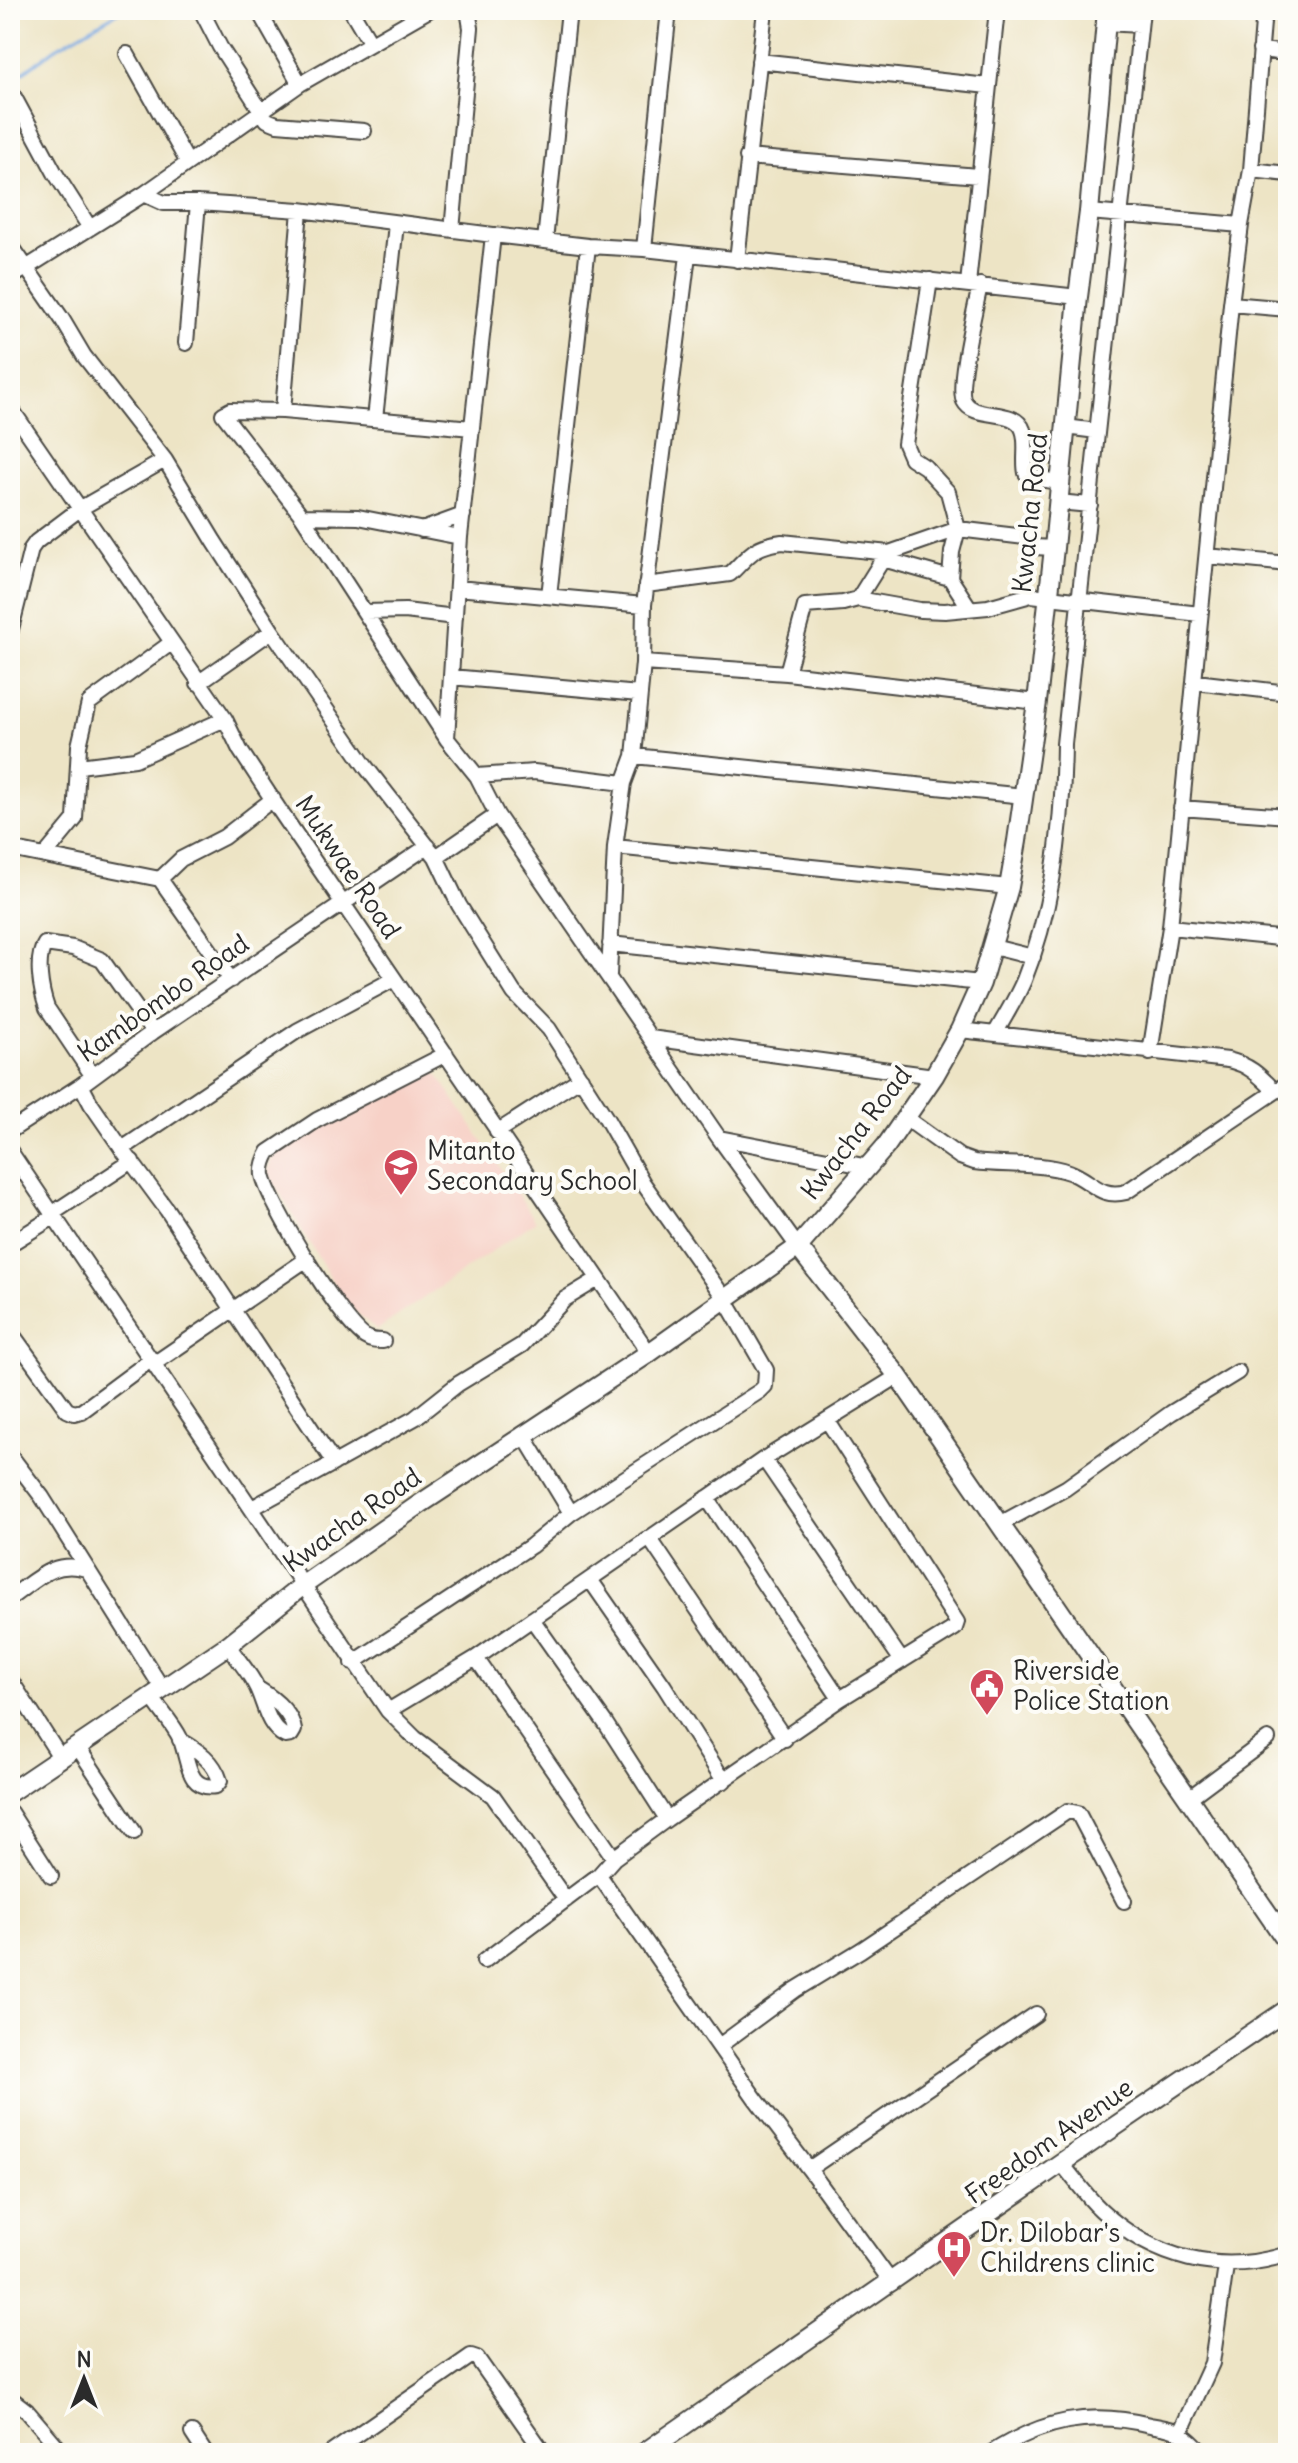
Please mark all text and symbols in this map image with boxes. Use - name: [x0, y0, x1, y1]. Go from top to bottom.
- street label: Kwacha Road: [1005, 431, 1054, 595]
- street label: Mukwae Road: [288, 789, 408, 945]
- street label: Kambombo Road: [71, 926, 255, 1069]
- street label: Kwacha Road: [793, 1059, 918, 1206]
- place label: Mitanto Secondary School: [427, 1134, 638, 1197]
- school or university icon: Mitanto Secondary School: [382, 1147, 420, 1197]
- street label: Kwacha Road: [276, 1460, 427, 1579]
- place label: Riverside Police Station: [1013, 1654, 1169, 1717]
- public building icon: Riverside Police Station: [968, 1667, 1006, 1717]
- street label: Freedom Avenue: [958, 2070, 1139, 2211]
- place label: Dr. Dilobar's Childrens clinic: [980, 2216, 1155, 2279]
- hospital icon: Dr. Dilobar's Childrens clinic: [935, 2229, 973, 2279]
- north arrow: [44, 2339, 124, 2419]
- text: N: [76, 2345, 92, 2373]

